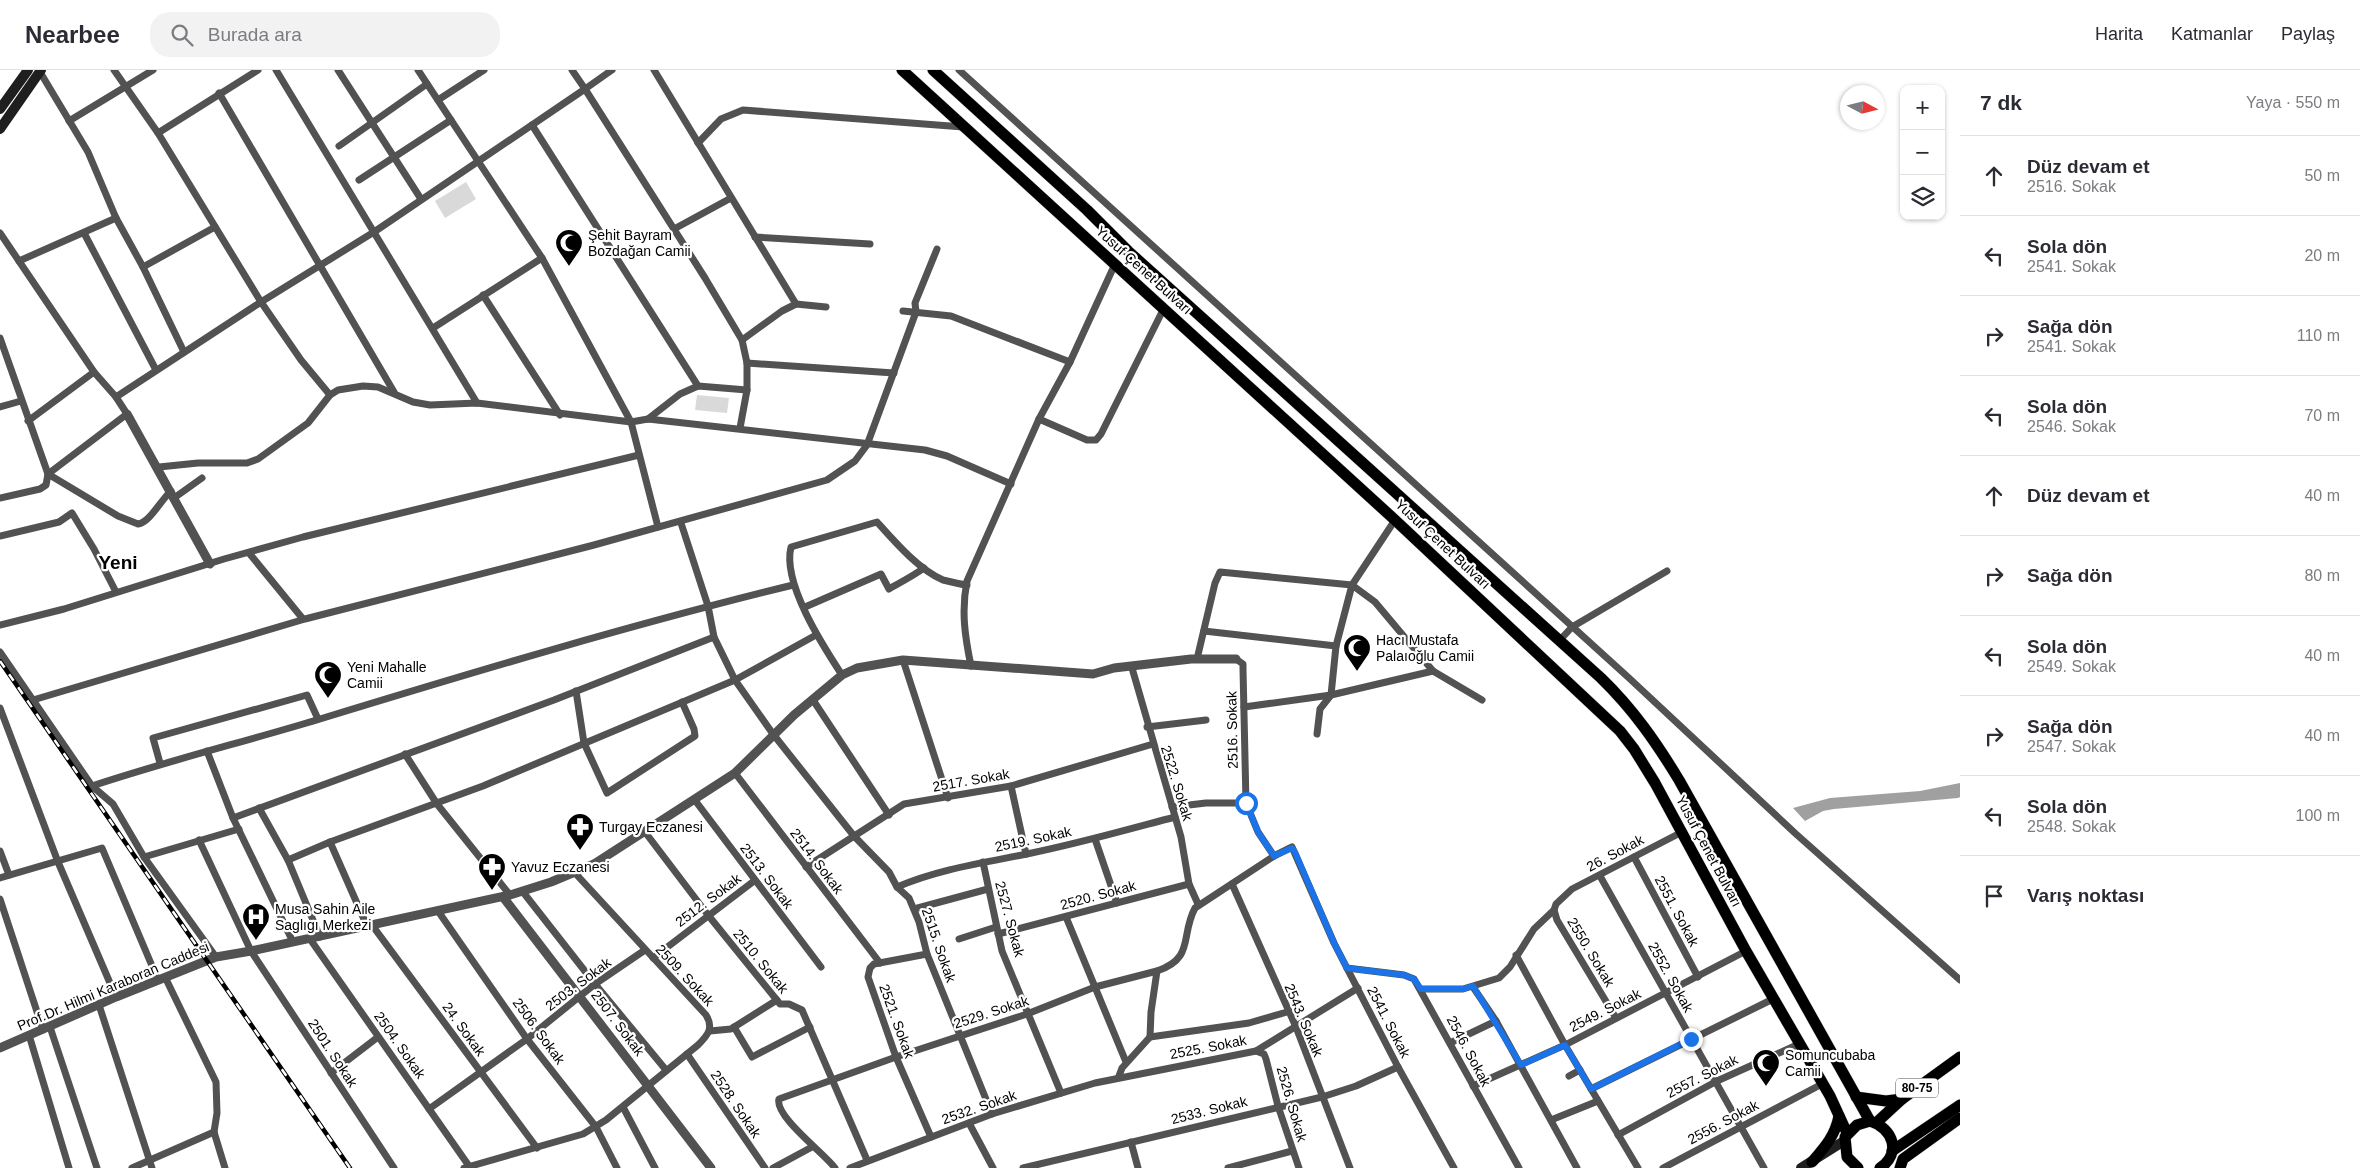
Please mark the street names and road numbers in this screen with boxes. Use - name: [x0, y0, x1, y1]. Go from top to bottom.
- street label: Yusuf Çenet Bulvarı: [1093, 223, 1195, 317]
- street label: Yusuf Çenet Bulvarı: [1392, 496, 1494, 592]
- street label: 2516. Sokak: [1223, 690, 1241, 769]
- street label: 2522. Sokak: [1158, 743, 1196, 824]
- street label: 2517. Sokak: [931, 765, 1012, 795]
- street label: Yusuf Çenet Bulvarı: [1673, 793, 1745, 909]
- street label: 2519. Sokak: [993, 823, 1074, 855]
- street label: 2514. Sokak: [787, 825, 847, 898]
- street label: 26. Sokak: [1584, 831, 1647, 875]
- street label: 2513. Sokak: [737, 840, 797, 913]
- street label: 2512. Sokak: [672, 870, 745, 930]
- street label: 2551. Sokak: [1652, 873, 1703, 950]
- street label: 2520. Sokak: [1058, 877, 1139, 913]
- street label: 2527. Sokak: [992, 879, 1028, 960]
- street label: 2515. Sokak: [919, 906, 960, 985]
- street label: 2550. Sokak: [1564, 915, 1618, 990]
- street label: 2510. Sokak: [730, 926, 792, 997]
- street label: Prof.Dr. Hilmi Karaboran Caddesi: [15, 938, 211, 1034]
- street label: 2552. Sokak: [1645, 939, 1697, 1016]
- street label: 2509. Sokak: [653, 941, 718, 1010]
- street label: 2503. Sokak: [542, 954, 615, 1014]
- street label: 2543. Sokak: [1281, 981, 1327, 1060]
- street label: 2521. Sokak: [876, 982, 918, 1061]
- street label: 2541. Sokak: [1364, 984, 1414, 1061]
- street label: 2549. Sokak: [1567, 985, 1644, 1035]
- street label: 2507. Sokak: [588, 987, 648, 1060]
- street label: 2529. Sokak: [952, 992, 1031, 1032]
- street label: 2506. Sokak: [510, 995, 569, 1068]
- street label: 24. Sokak: [439, 999, 489, 1060]
- street label: 2504. Sokak: [371, 1009, 429, 1082]
- street label: 2546. Sokak: [1444, 1013, 1495, 1090]
- street label: 2501. Sokak: [305, 1016, 361, 1091]
- street label: 2525. Sokak: [1168, 1032, 1249, 1062]
- street label: 2557. Sokak: [1664, 1051, 1741, 1101]
- street label: 2526. Sokak: [1274, 1064, 1311, 1145]
- street label: 2528. Sokak: [708, 1067, 765, 1142]
- road number: 80-75: [1896, 1078, 1938, 1098]
- street label: 2532. Sokak: [940, 1086, 1019, 1127]
- street label: 2533. Sokak: [1169, 1093, 1250, 1127]
- street label: 2556. Sokak: [1685, 1096, 1762, 1147]

